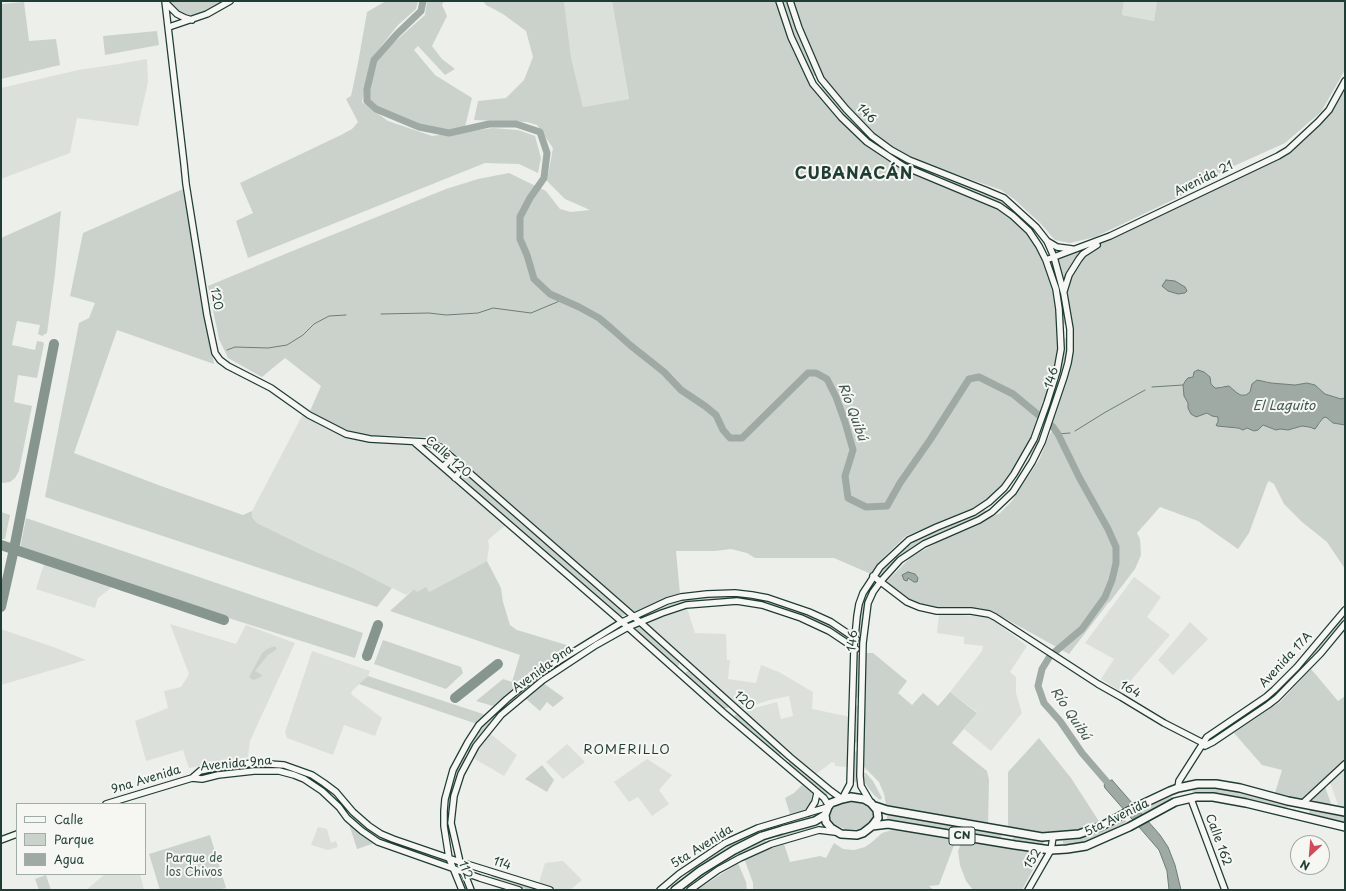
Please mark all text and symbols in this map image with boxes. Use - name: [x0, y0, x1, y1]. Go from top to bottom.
- street label: 146: [853, 101, 879, 127]
- street label: Avenida 21: [1172, 159, 1236, 199]
- district label: CUBANACÁN: [795, 165, 913, 185]
- street label: 120: [207, 287, 225, 311]
- street label: 146: [1042, 365, 1062, 391]
- water label: Río Quibú: [834, 381, 870, 443]
- water label: El Laguito: [1253, 398, 1315, 414]
- street label: Calle 120: [422, 433, 474, 481]
- street label: Avenida 17A: [1257, 629, 1315, 691]
- street label: 146: [845, 630, 861, 652]
- street label: Avenida 9na: [510, 642, 576, 696]
- street label: 164: [1117, 678, 1143, 702]
- water label: Río Quibú: [1047, 685, 1093, 743]
- street label: 120: [731, 688, 757, 714]
- district label: ROMERILLO: [584, 742, 670, 758]
- street label: Avenida 9na: [200, 754, 272, 774]
- street label: 9na Avenida: [110, 763, 182, 797]
- street label: 5ta Avenida: [1082, 796, 1152, 840]
- legend: [16, 803, 146, 875]
- text: Calle: [54, 810, 83, 828]
- street label: Calle 162: [1202, 812, 1234, 868]
- street label: 5ta Avenida: [669, 822, 735, 872]
- road number: CN: [949, 827, 975, 845]
- text: Parque: [54, 830, 94, 848]
- north arrow: [1290, 835, 1330, 875]
- street label: 152: [1021, 846, 1045, 872]
- text: Agua: [54, 850, 84, 868]
- park label: Parque de los Chivos: [165, 852, 223, 880]
- street label: 114: [491, 854, 513, 874]
- text: N: [1297, 856, 1313, 875]
- street label: 112: [455, 859, 475, 881]

